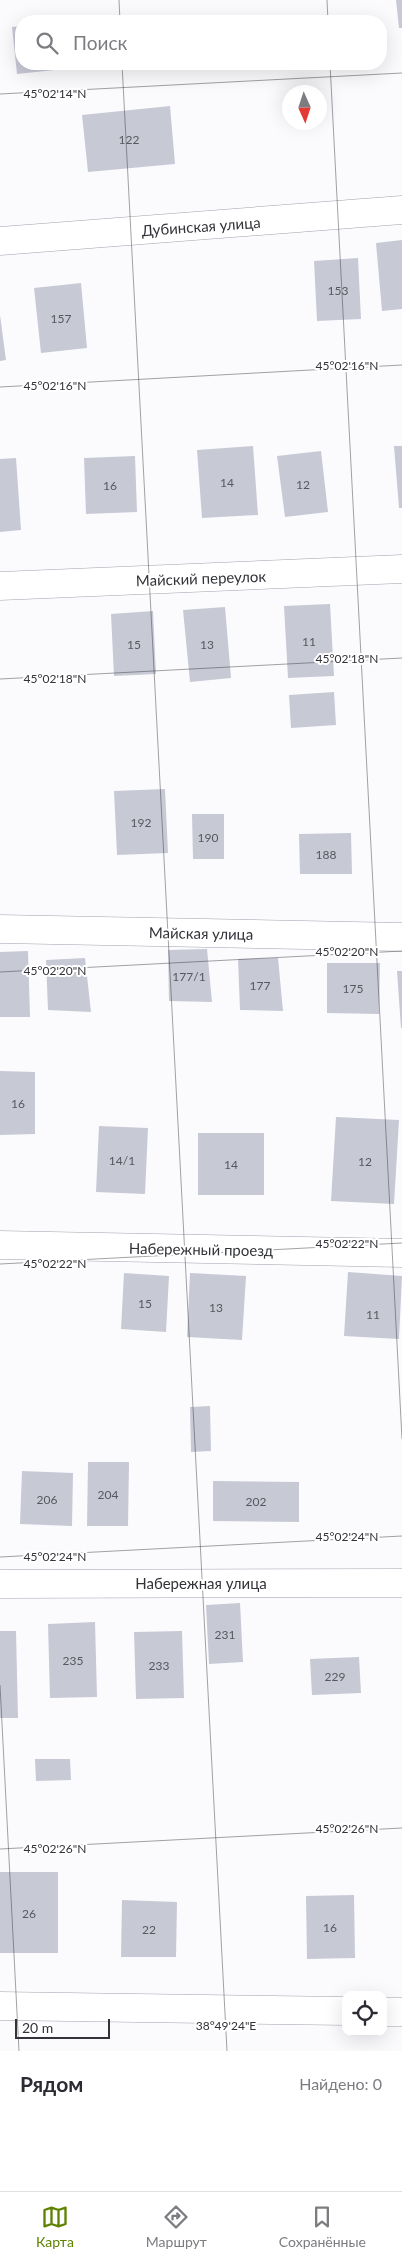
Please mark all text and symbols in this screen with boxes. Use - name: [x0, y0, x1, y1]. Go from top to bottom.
- search box: [15, 15, 387, 70]
- icon: search: [33, 29, 61, 57]
- text: Поиск: [73, 31, 127, 54]
- north arrow: [282, 85, 327, 130]
- text: 45°02'14"N: [24, 86, 86, 101]
- house number: 122: [119, 132, 139, 147]
- street label: Дубинская улица: [141, 213, 261, 239]
- house number: 153: [328, 283, 348, 298]
- house number: 157: [51, 311, 71, 326]
- text: 45°02'16"N: [316, 358, 378, 373]
- text: 45°02'16"N: [24, 378, 86, 393]
- house number: 14: [220, 475, 234, 490]
- house number: 12: [296, 477, 310, 492]
- house number: 16: [103, 478, 117, 493]
- street label: Майский переулок: [136, 567, 267, 589]
- house number: 11: [302, 634, 316, 649]
- house number: 15: [127, 637, 141, 652]
- house number: 13: [200, 637, 214, 652]
- text: 45°02'18"N: [316, 651, 378, 666]
- text: 45°02'18"N: [24, 671, 86, 686]
- house number: 192: [131, 815, 151, 830]
- house number: 190: [198, 830, 218, 845]
- house number: 188: [316, 847, 336, 862]
- street label: Майская улица: [149, 923, 253, 943]
- text: 45°02'20"N: [316, 944, 378, 959]
- text: 45°02'20"N: [24, 963, 86, 978]
- house number: 177/1: [172, 969, 206, 984]
- house number: 177: [250, 978, 270, 993]
- house number: 175: [343, 981, 363, 996]
- house number: 16: [11, 1096, 25, 1111]
- house number: 14/1: [109, 1153, 135, 1168]
- house number: 12: [358, 1154, 372, 1169]
- house number: 14: [224, 1157, 238, 1172]
- text: 45°02'22"N: [316, 1236, 378, 1251]
- street label: Набережный проезд: [129, 1239, 273, 1259]
- text: 45°02'22"N: [24, 1256, 86, 1271]
- house number: 15: [138, 1296, 152, 1311]
- house number: 13: [209, 1300, 223, 1315]
- house number: 11: [366, 1307, 380, 1322]
- house number: 204: [98, 1487, 118, 1502]
- house number: 206: [37, 1492, 57, 1507]
- house number: 202: [246, 1494, 266, 1509]
- text: 45°02'24"N: [316, 1529, 378, 1544]
- text: 45°02'24"N: [24, 1549, 86, 1564]
- street label: Набережная улица: [135, 1574, 267, 1592]
- house number: 231: [215, 1627, 235, 1642]
- house number: 235: [63, 1653, 83, 1668]
- house number: 233: [149, 1658, 169, 1673]
- house number: 229: [325, 1669, 345, 1684]
- text: 45°02'26"N: [316, 1821, 378, 1836]
- text: 45°02'26"N: [24, 1841, 86, 1856]
- house number: 26: [22, 1906, 36, 1921]
- house number: 16: [323, 1920, 337, 1935]
- house number: 22: [142, 1922, 156, 1937]
- map controls: [342, 1991, 387, 2036]
- button: locate: [342, 1991, 387, 2036]
- scale bar: [15, 2016, 110, 2039]
- text: 38°49'24"E: [196, 2018, 256, 2033]
- text: 20 m: [22, 2019, 53, 2036]
- text: Рядом: [20, 2071, 83, 2096]
- text: Найдено: 0: [299, 2074, 382, 2093]
- tab: Карта: [36, 2203, 74, 2250]
- tab: Маршрут: [146, 2203, 207, 2250]
- tab: Сохранённые: [279, 2203, 366, 2250]

